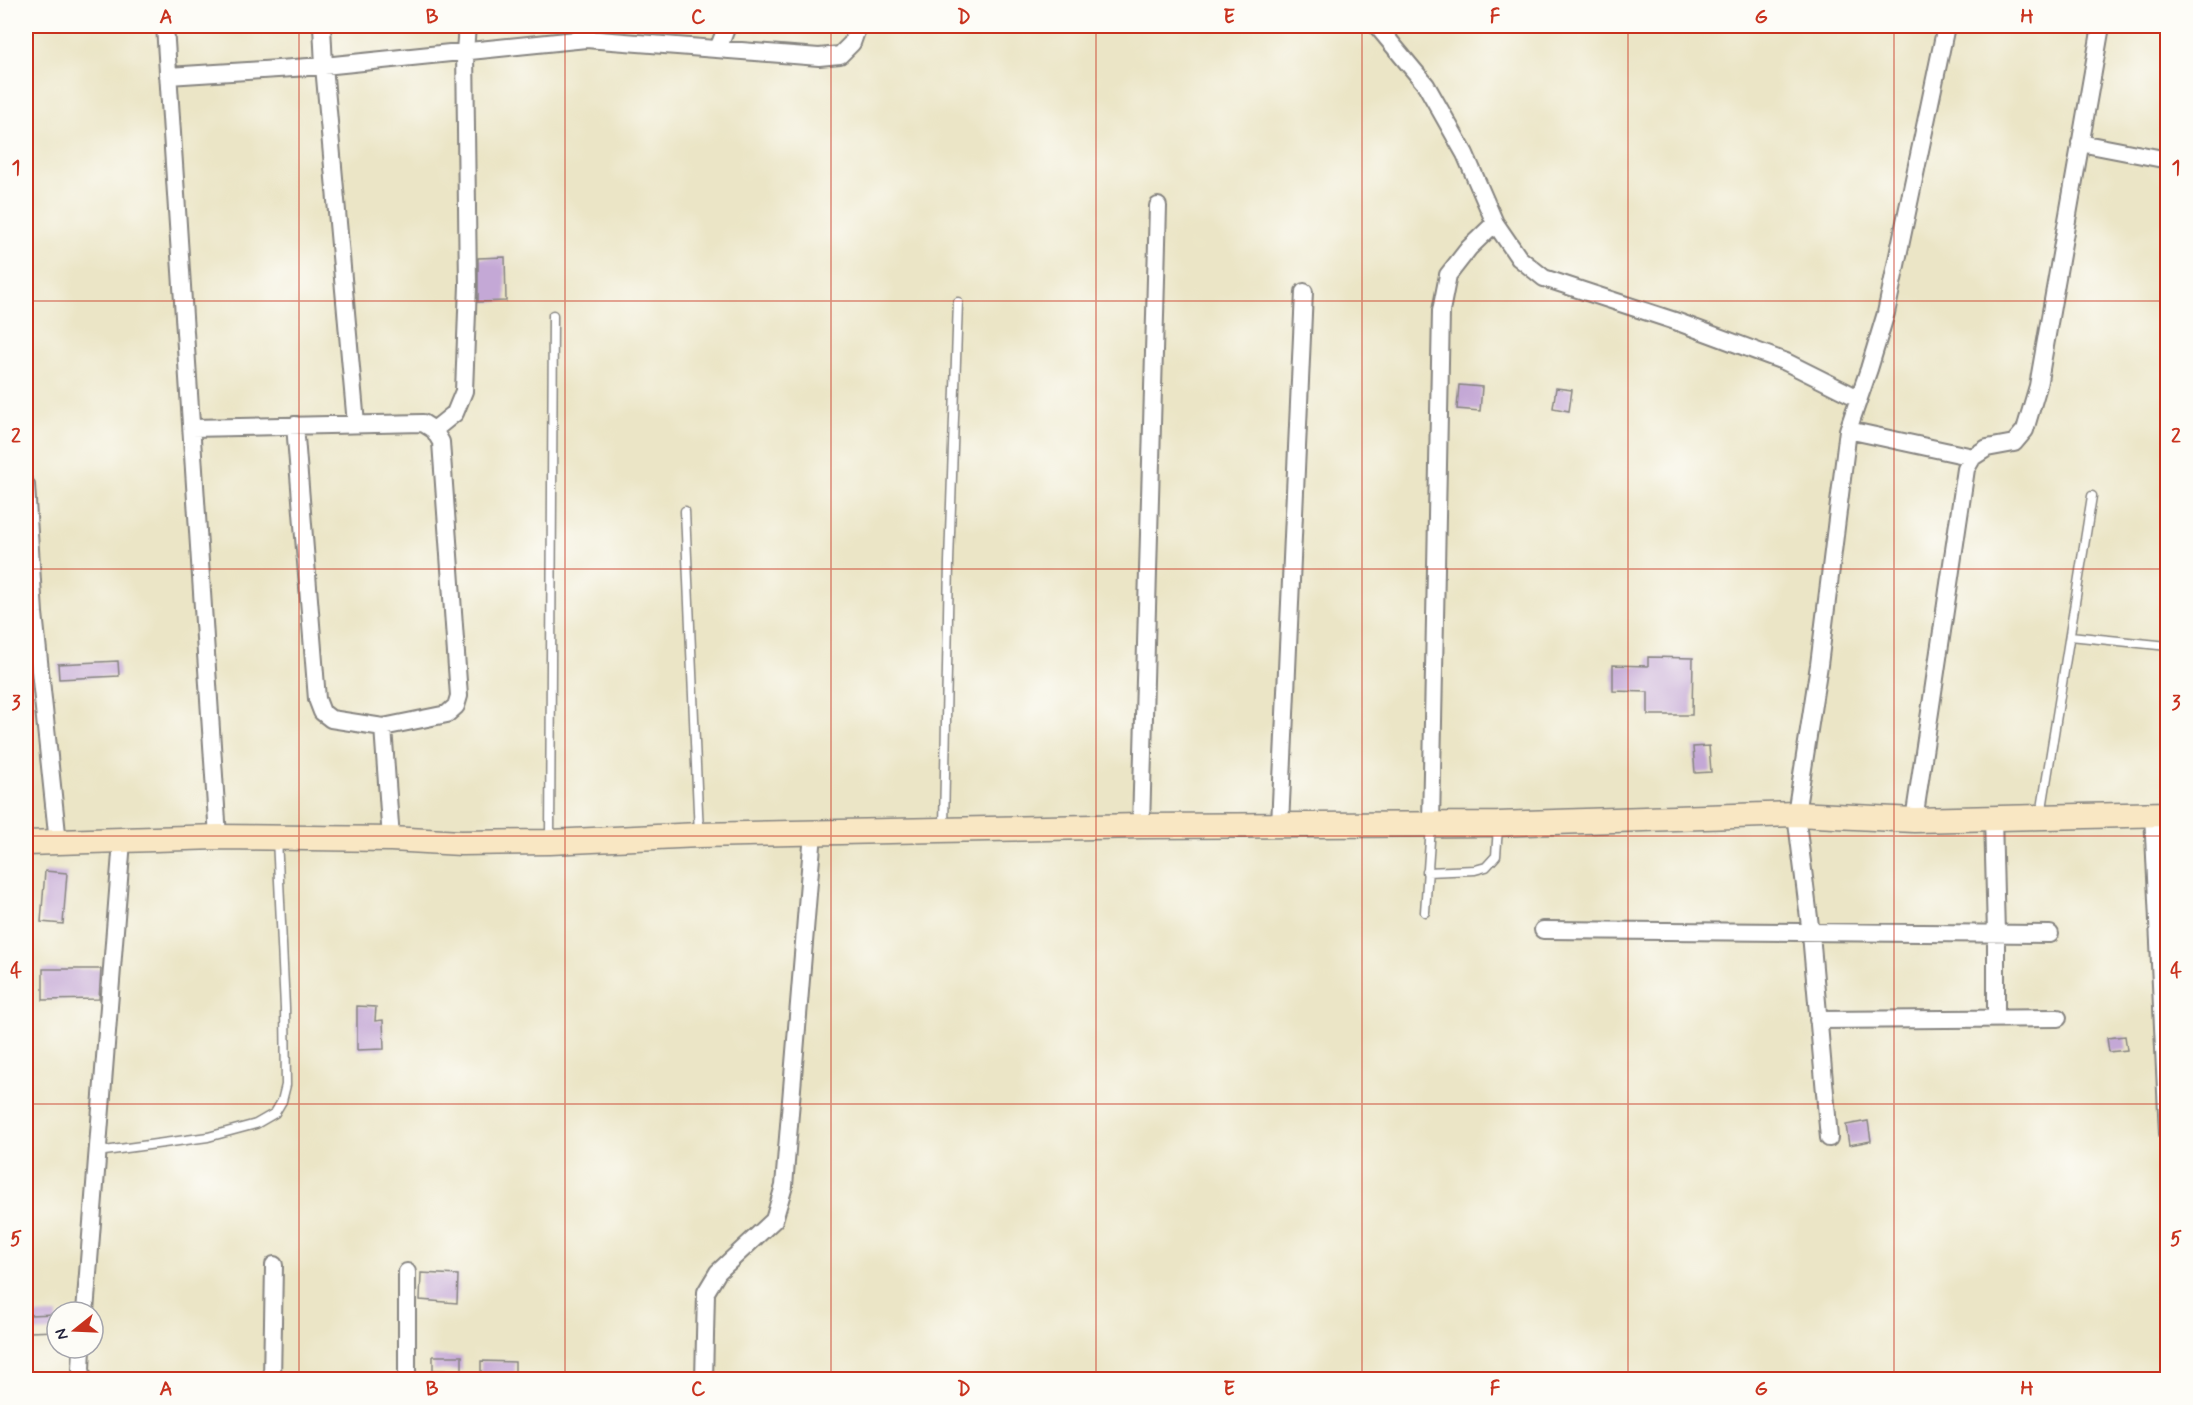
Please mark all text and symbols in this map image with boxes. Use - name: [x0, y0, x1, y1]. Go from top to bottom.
- text: A: [159, 4, 173, 31]
- text: B: [426, 4, 439, 31]
- text: C: [691, 4, 706, 31]
- text: D: [957, 4, 971, 31]
- text: E: [1223, 4, 1235, 31]
- text: F: [1490, 4, 1501, 31]
- text: G: [1754, 4, 1768, 31]
- text: H: [2020, 4, 2034, 31]
- text: 1: [12, 155, 20, 182]
- text: 1: [2172, 155, 2180, 182]
- text: 2: [11, 423, 21, 450]
- text: 2: [2171, 423, 2181, 450]
- text: 3: [11, 690, 21, 717]
- text: 3: [2171, 690, 2181, 717]
- text: 4: [10, 958, 22, 985]
- text: 4: [2170, 958, 2182, 985]
- text: 5: [10, 1226, 22, 1253]
- text: 5: [2170, 1226, 2182, 1253]
- north arrow: [45, 1300, 105, 1360]
- text: N: [51, 1326, 74, 1342]
- text: A: [159, 1376, 173, 1403]
- text: B: [426, 1376, 439, 1403]
- text: C: [691, 1376, 706, 1403]
- text: D: [957, 1376, 971, 1403]
- text: E: [1223, 1376, 1235, 1403]
- text: F: [1490, 1376, 1501, 1403]
- text: G: [1754, 1376, 1768, 1403]
- text: H: [2020, 1376, 2034, 1403]

